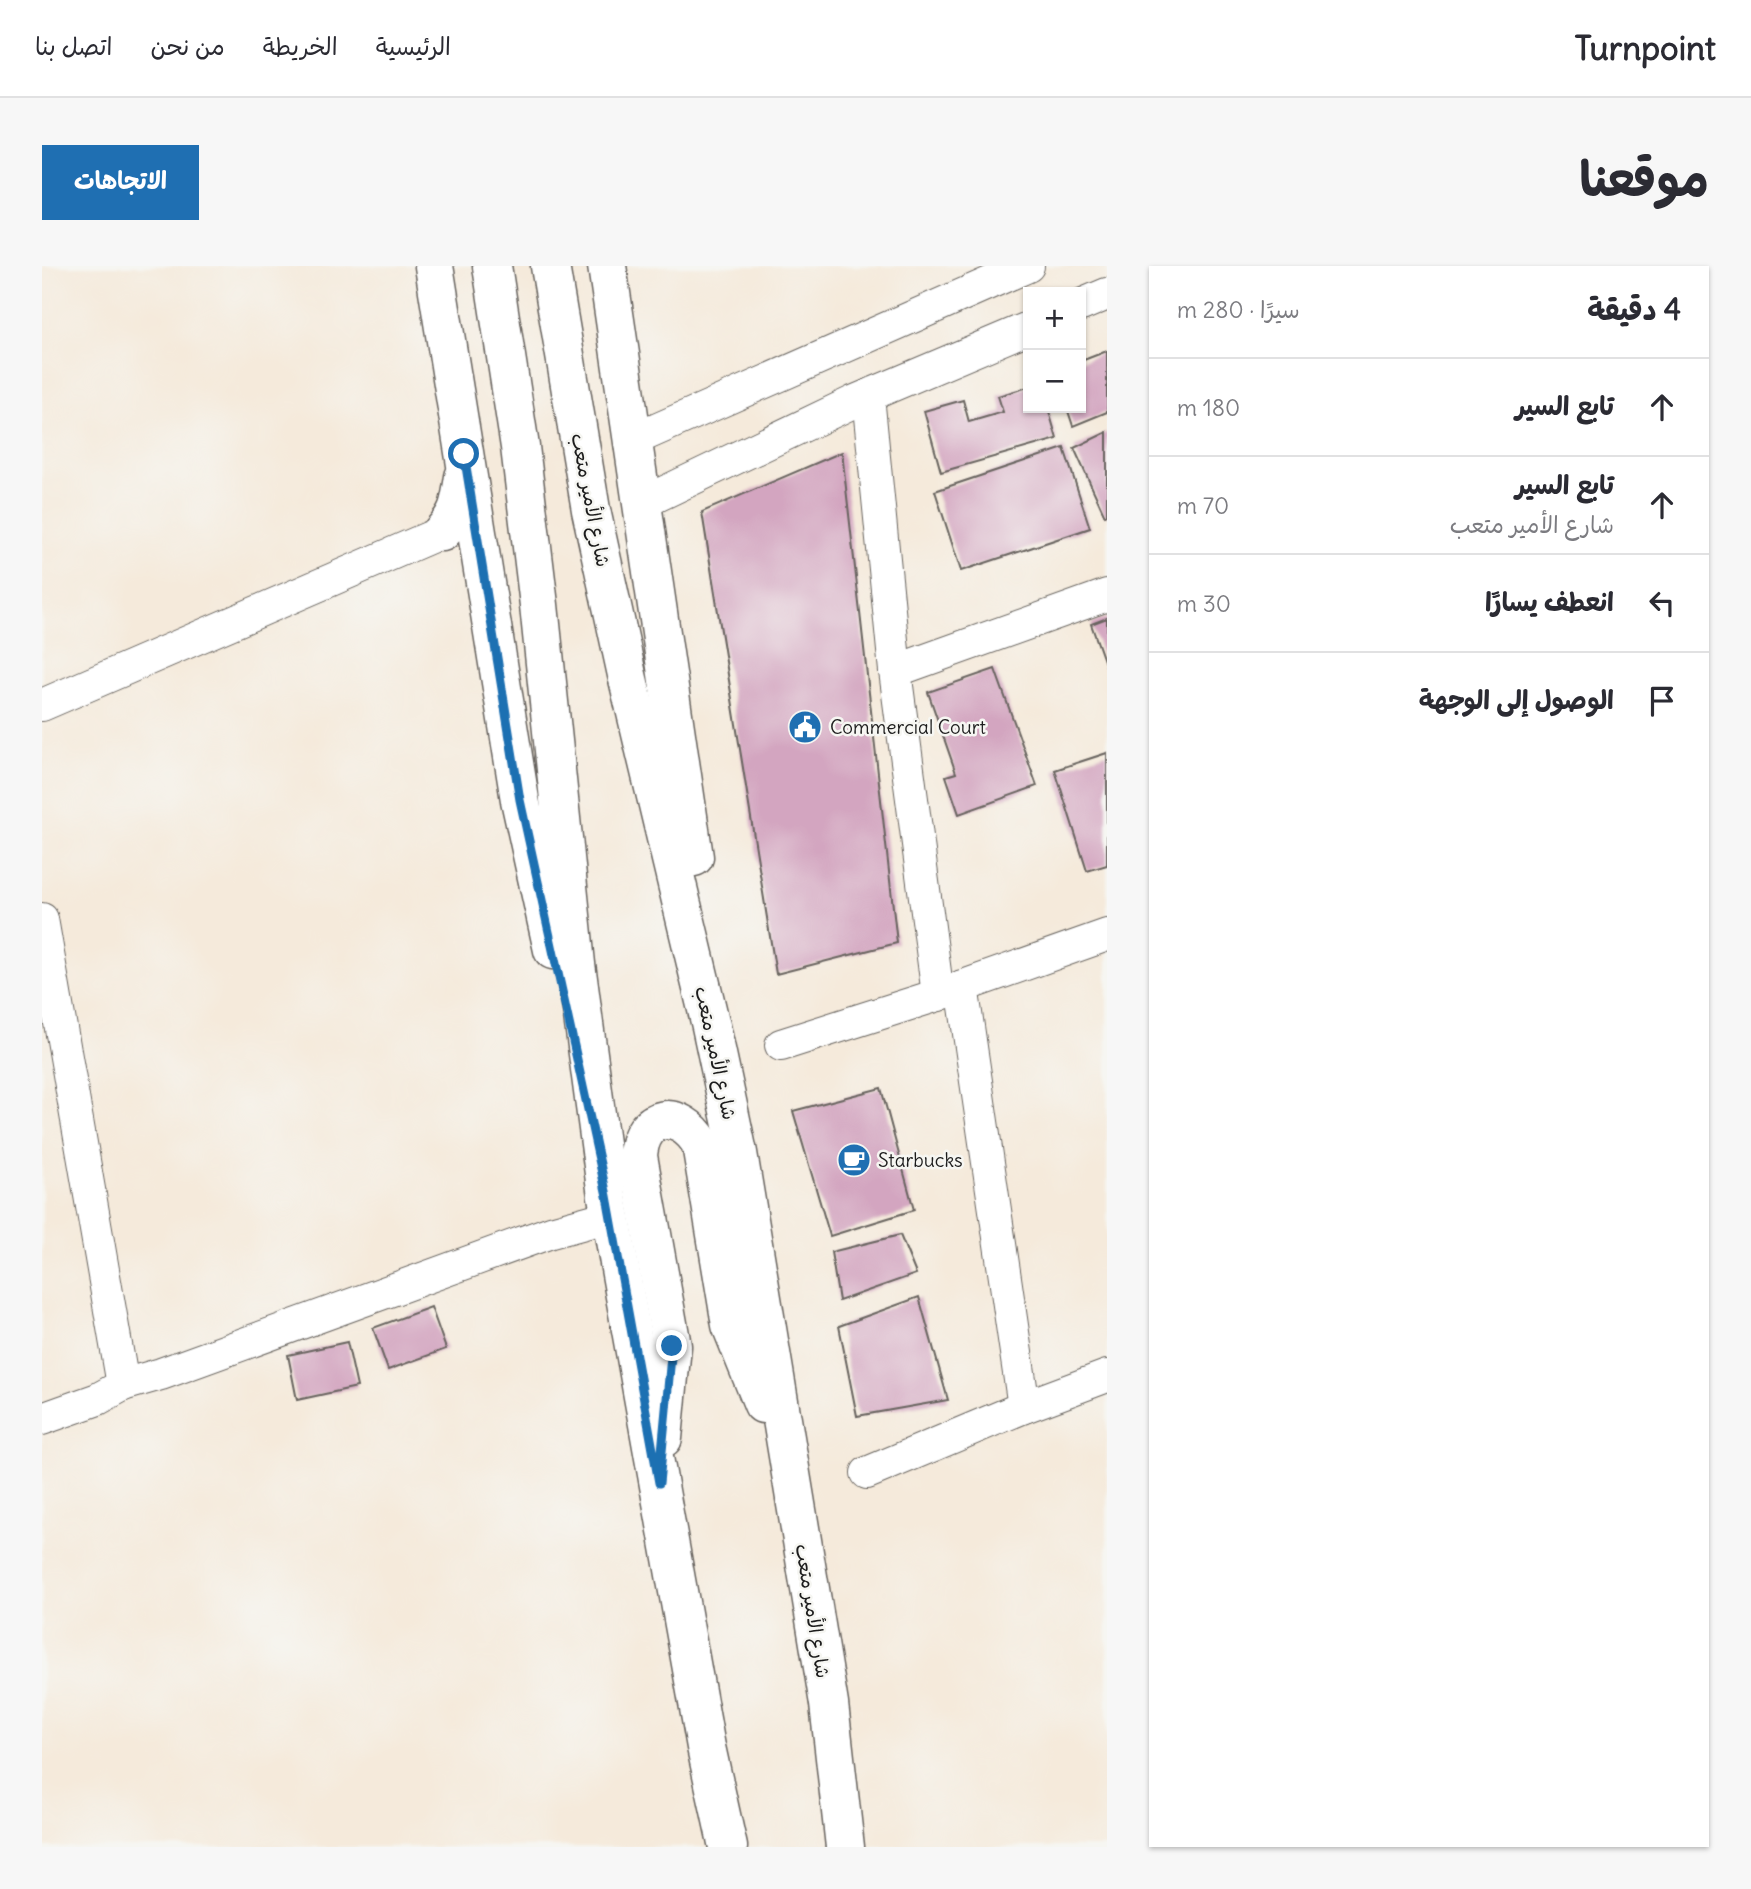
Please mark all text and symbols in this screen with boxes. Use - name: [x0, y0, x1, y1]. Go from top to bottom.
- text: Turnpoint: [1575, 27, 1716, 69]
- text: اتصل بنا: [35, 31, 113, 61]
- text: من نحن: [151, 31, 225, 61]
- text: الخريطة: [263, 31, 338, 61]
- text: الرئيسية: [376, 31, 451, 61]
- button: الاتجاهات: [42, 145, 199, 220]
- text: موقعنا: [1579, 148, 1709, 209]
- map controls: [1023, 287, 1086, 413]
- button: +: [1023, 287, 1086, 350]
- text: 4 دقيقة: [1587, 290, 1681, 328]
- text: سيرًا · 280 m: [1177, 295, 1300, 324]
- button: −: [1023, 350, 1086, 413]
- icon: ahead: [1643, 388, 1681, 426]
- text: تابع السير: [1515, 389, 1614, 422]
- text: 180 m: [1177, 393, 1240, 422]
- street label: شارع الأمير متعب: [564, 431, 616, 569]
- route start: [448, 438, 479, 469]
- text: تابع السير: [1515, 468, 1614, 501]
- icon: ahead: [1643, 486, 1681, 524]
- text: 70 m: [1177, 491, 1229, 520]
- text: شارع الأمير متعب: [1450, 510, 1614, 539]
- icon: left: [1643, 584, 1681, 622]
- text: انعطف يسارًا: [1485, 585, 1614, 618]
- text: 30 m: [1177, 589, 1231, 618]
- icon: arrive: [1643, 682, 1681, 720]
- text: الوصول إلى الوجهة: [1419, 683, 1614, 716]
- public building icon: Commercial Court: [786, 708, 824, 746]
- place label: Commercial Court: [830, 715, 986, 739]
- street label: شارع الأمير متعب: [688, 984, 742, 1122]
- cafe icon: Starbucks: [835, 1141, 873, 1179]
- place label: Starbucks: [878, 1148, 963, 1172]
- route end: [656, 1330, 687, 1361]
- street label: شارع الأمير متعب: [789, 1542, 835, 1680]

